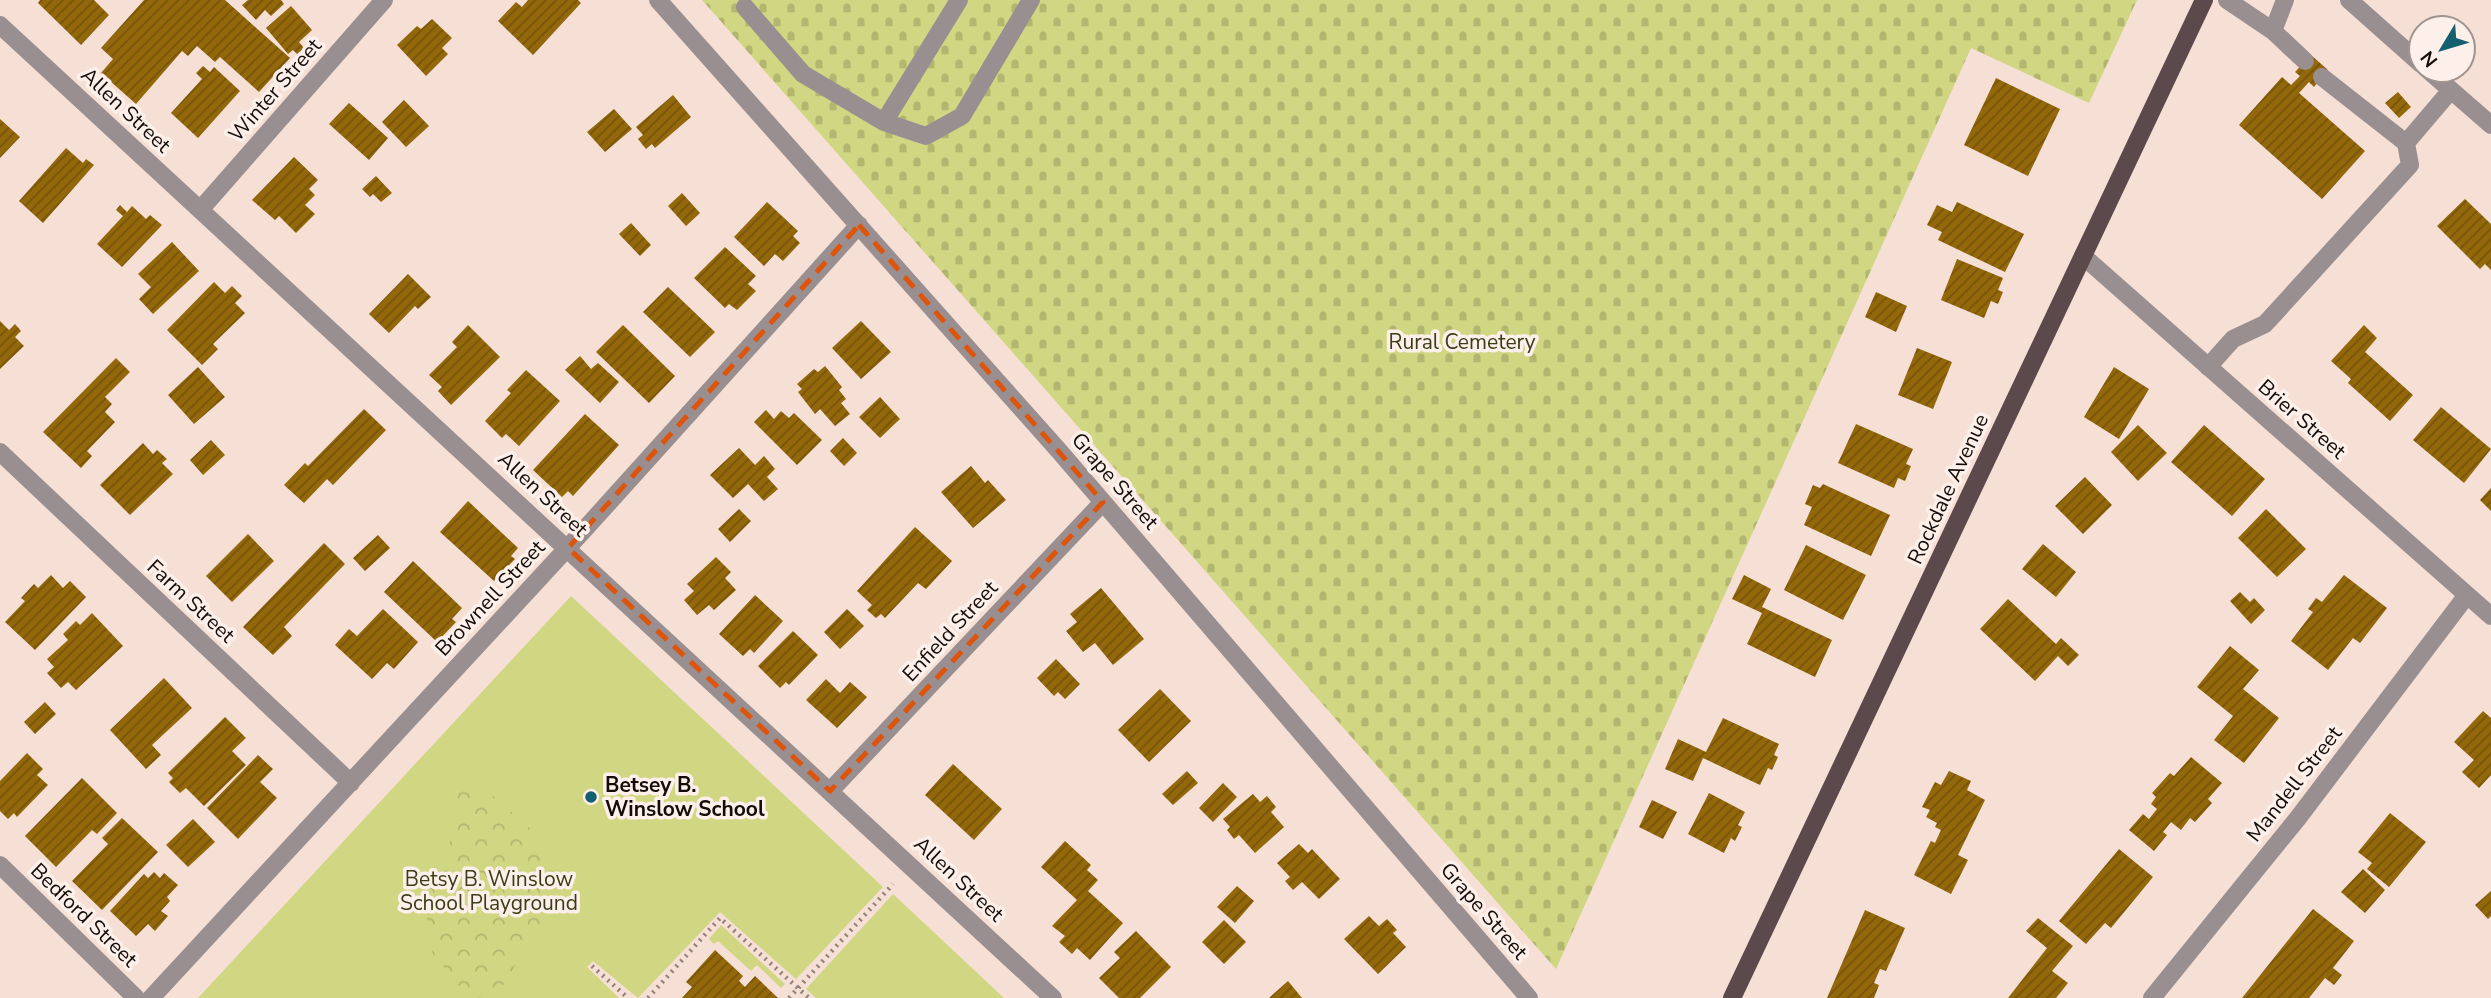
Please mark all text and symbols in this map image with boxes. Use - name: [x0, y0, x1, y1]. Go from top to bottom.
- north arrow: [2407, 14, 2477, 84]
- street label: Winter Street: [222, 32, 328, 148]
- text: N: [2415, 45, 2444, 72]
- street label: Allen Street: [75, 61, 177, 159]
- park label: Rural Cemetery: [1388, 328, 1536, 356]
- street label: Brier Street: [2252, 373, 2352, 465]
- street label: Rockdale Avenue: [1901, 409, 1995, 569]
- street label: Grape Street: [1065, 427, 1165, 536]
- street label: Allen Street: [492, 445, 594, 543]
- street label: Brownell Street: [429, 534, 551, 662]
- street label: Farm Street: [141, 553, 241, 649]
- street label: Enfield Street: [896, 574, 1004, 687]
- street label: Mandell Street: [2240, 720, 2348, 848]
- place label: Betsey B. Winslow School: [605, 771, 765, 823]
- marker: Betsey B. Winslow School: [583, 789, 599, 805]
- street label: Allen Street: [908, 830, 1010, 928]
- street label: Bedford Street: [25, 857, 144, 974]
- street label: Grape Street: [1434, 857, 1534, 966]
- park label: Betsy B. Winslow School Playground: [400, 865, 578, 917]

